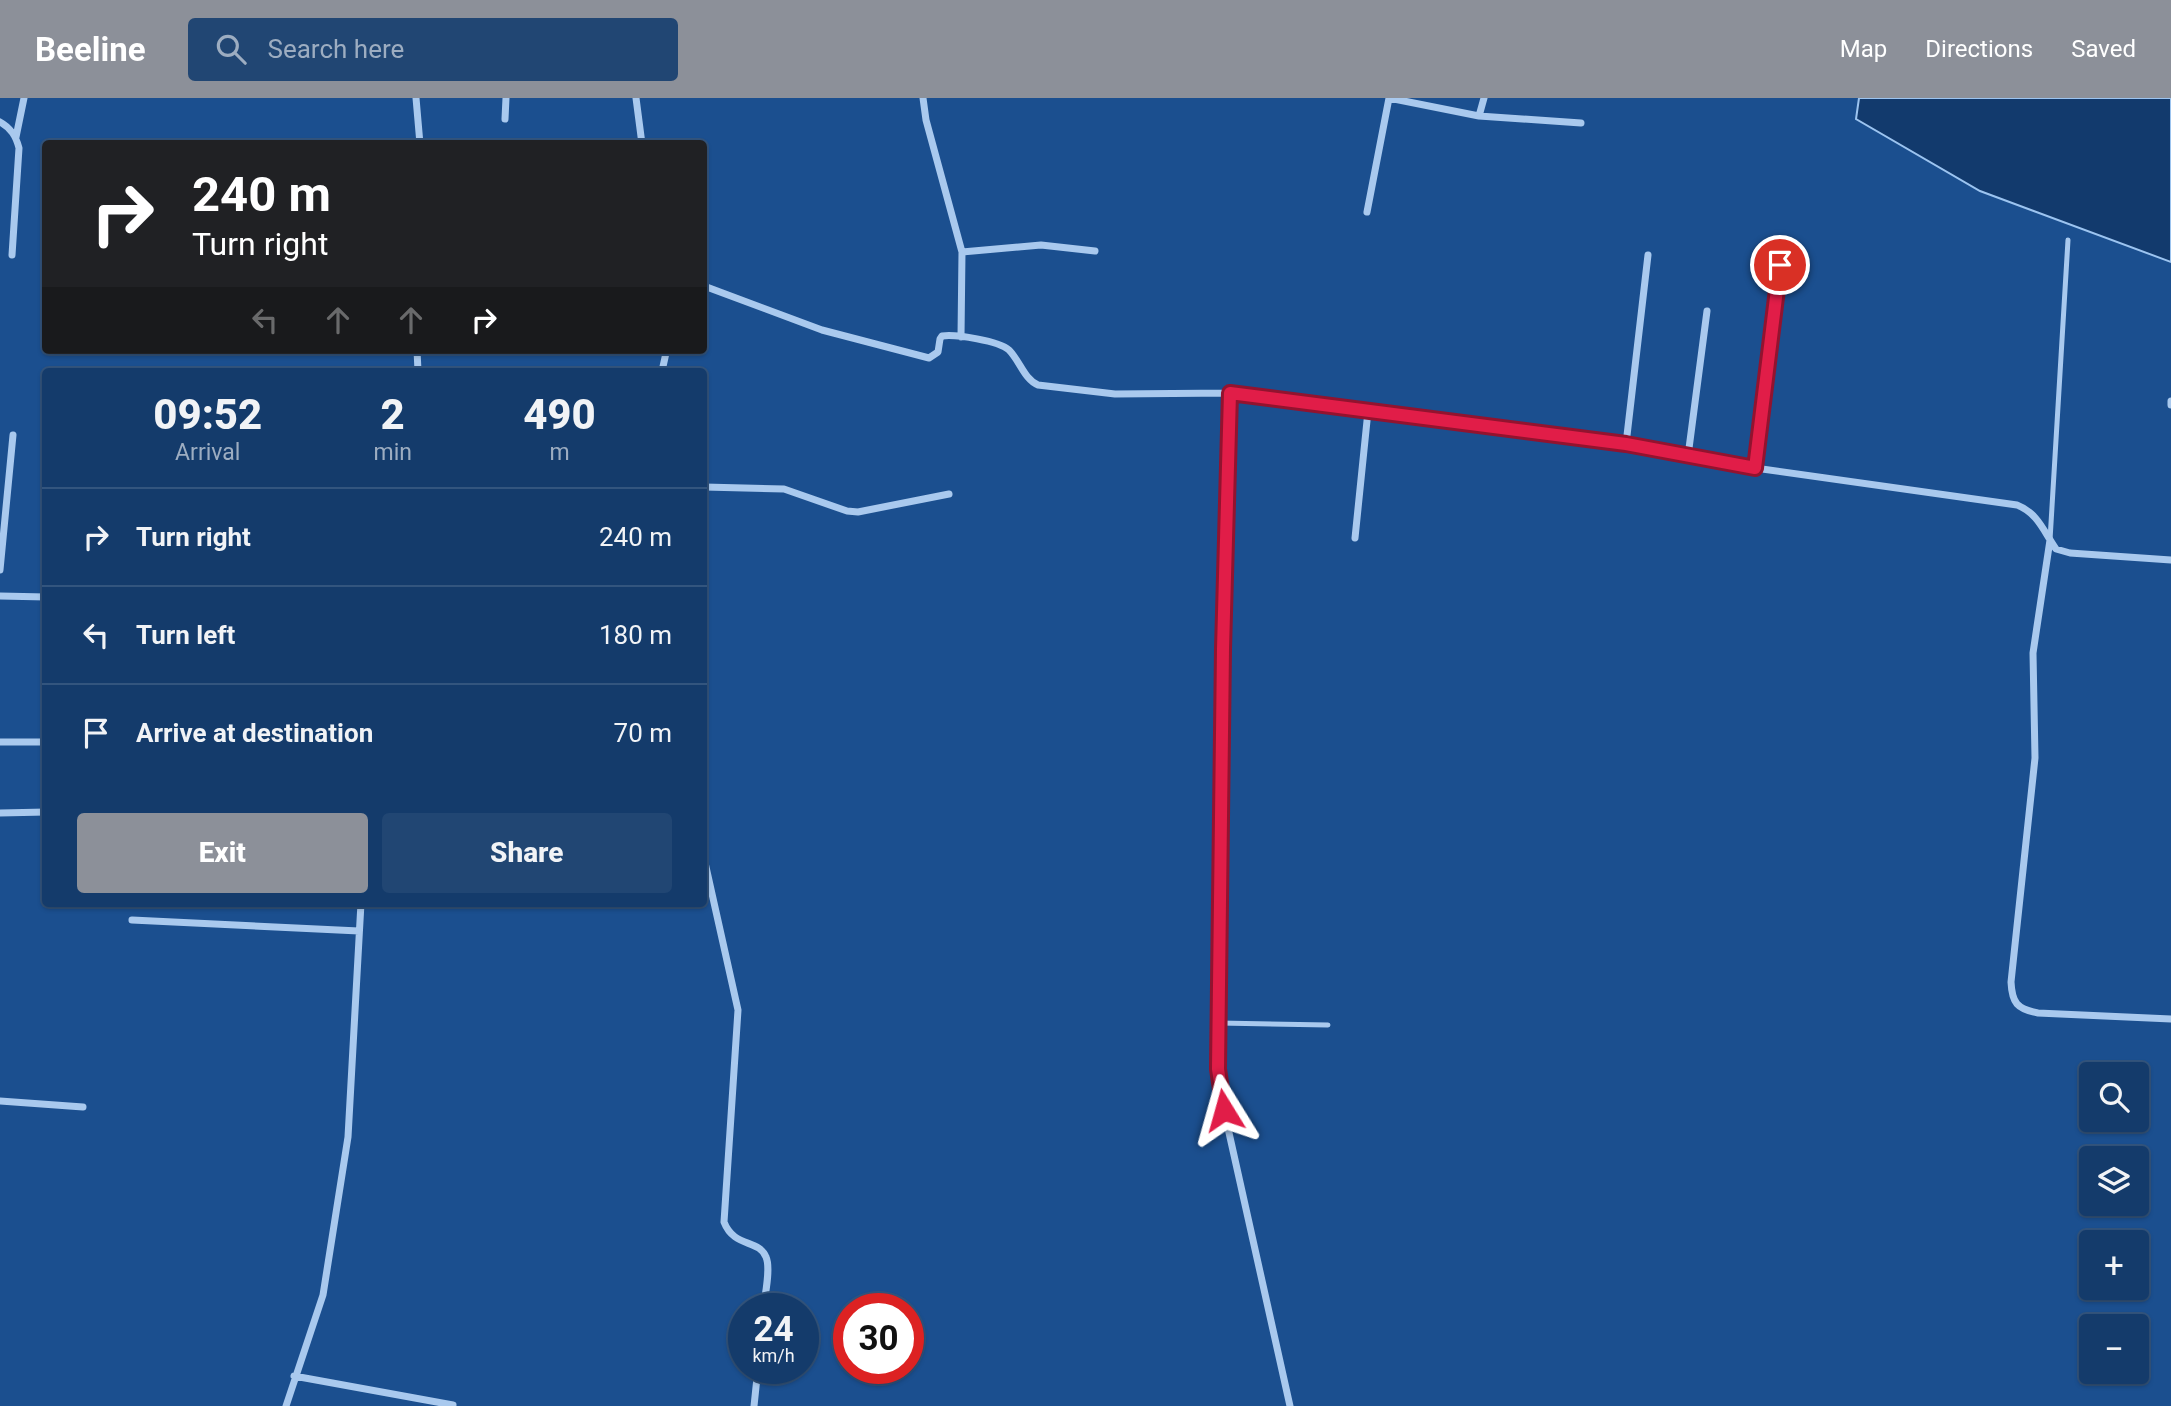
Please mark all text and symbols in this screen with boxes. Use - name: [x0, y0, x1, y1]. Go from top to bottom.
- search box: [188, 18, 678, 81]
- text: Beeline: [35, 30, 146, 69]
- icon: search: [212, 30, 250, 68]
- text: Search here: [268, 34, 404, 64]
- text: Map: [1840, 35, 1887, 63]
- text: Directions: [1925, 35, 2033, 63]
- text: Saved: [2071, 35, 2136, 63]
- text: 240 m: [192, 166, 331, 223]
- icon: right: [77, 168, 168, 259]
- text: Turn right: [192, 225, 328, 263]
- pin: [1750, 235, 1810, 295]
- icon: arrive: [1761, 246, 1799, 284]
- icon: left: [246, 301, 284, 339]
- icon: ahead: [319, 301, 357, 339]
- icon: ahead: [392, 301, 430, 339]
- icon: right: [465, 301, 503, 339]
- text: 09:52: [153, 390, 262, 439]
- text: 2: [381, 390, 405, 439]
- text: 490: [523, 390, 596, 439]
- text: Arrival: [175, 439, 240, 466]
- text: min: [373, 439, 412, 466]
- text: m: [549, 439, 570, 466]
- icon: right: [77, 518, 115, 556]
- text: Turn right: [136, 522, 251, 552]
- text: 240 m: [599, 522, 672, 552]
- icon: left: [77, 616, 115, 654]
- text: Turn left: [136, 620, 235, 650]
- text: 180 m: [599, 620, 672, 650]
- icon: arrive: [77, 714, 115, 752]
- text: Arrive at destination: [136, 718, 373, 748]
- text: 70 m: [614, 718, 672, 748]
- button: Exit: [77, 813, 368, 893]
- button: Share: [382, 813, 672, 893]
- map controls: [2079, 1062, 2149, 1384]
- button: search: [2079, 1062, 2149, 1132]
- position arrow: [1187, 1073, 1261, 1147]
- button: layers: [2079, 1146, 2149, 1216]
- button: +: [2079, 1230, 2149, 1300]
- speed limit sign: 30: [833, 1293, 924, 1384]
- text: 24: [753, 1309, 794, 1350]
- button: −: [2079, 1314, 2149, 1384]
- text: km/h: [752, 1345, 795, 1366]

